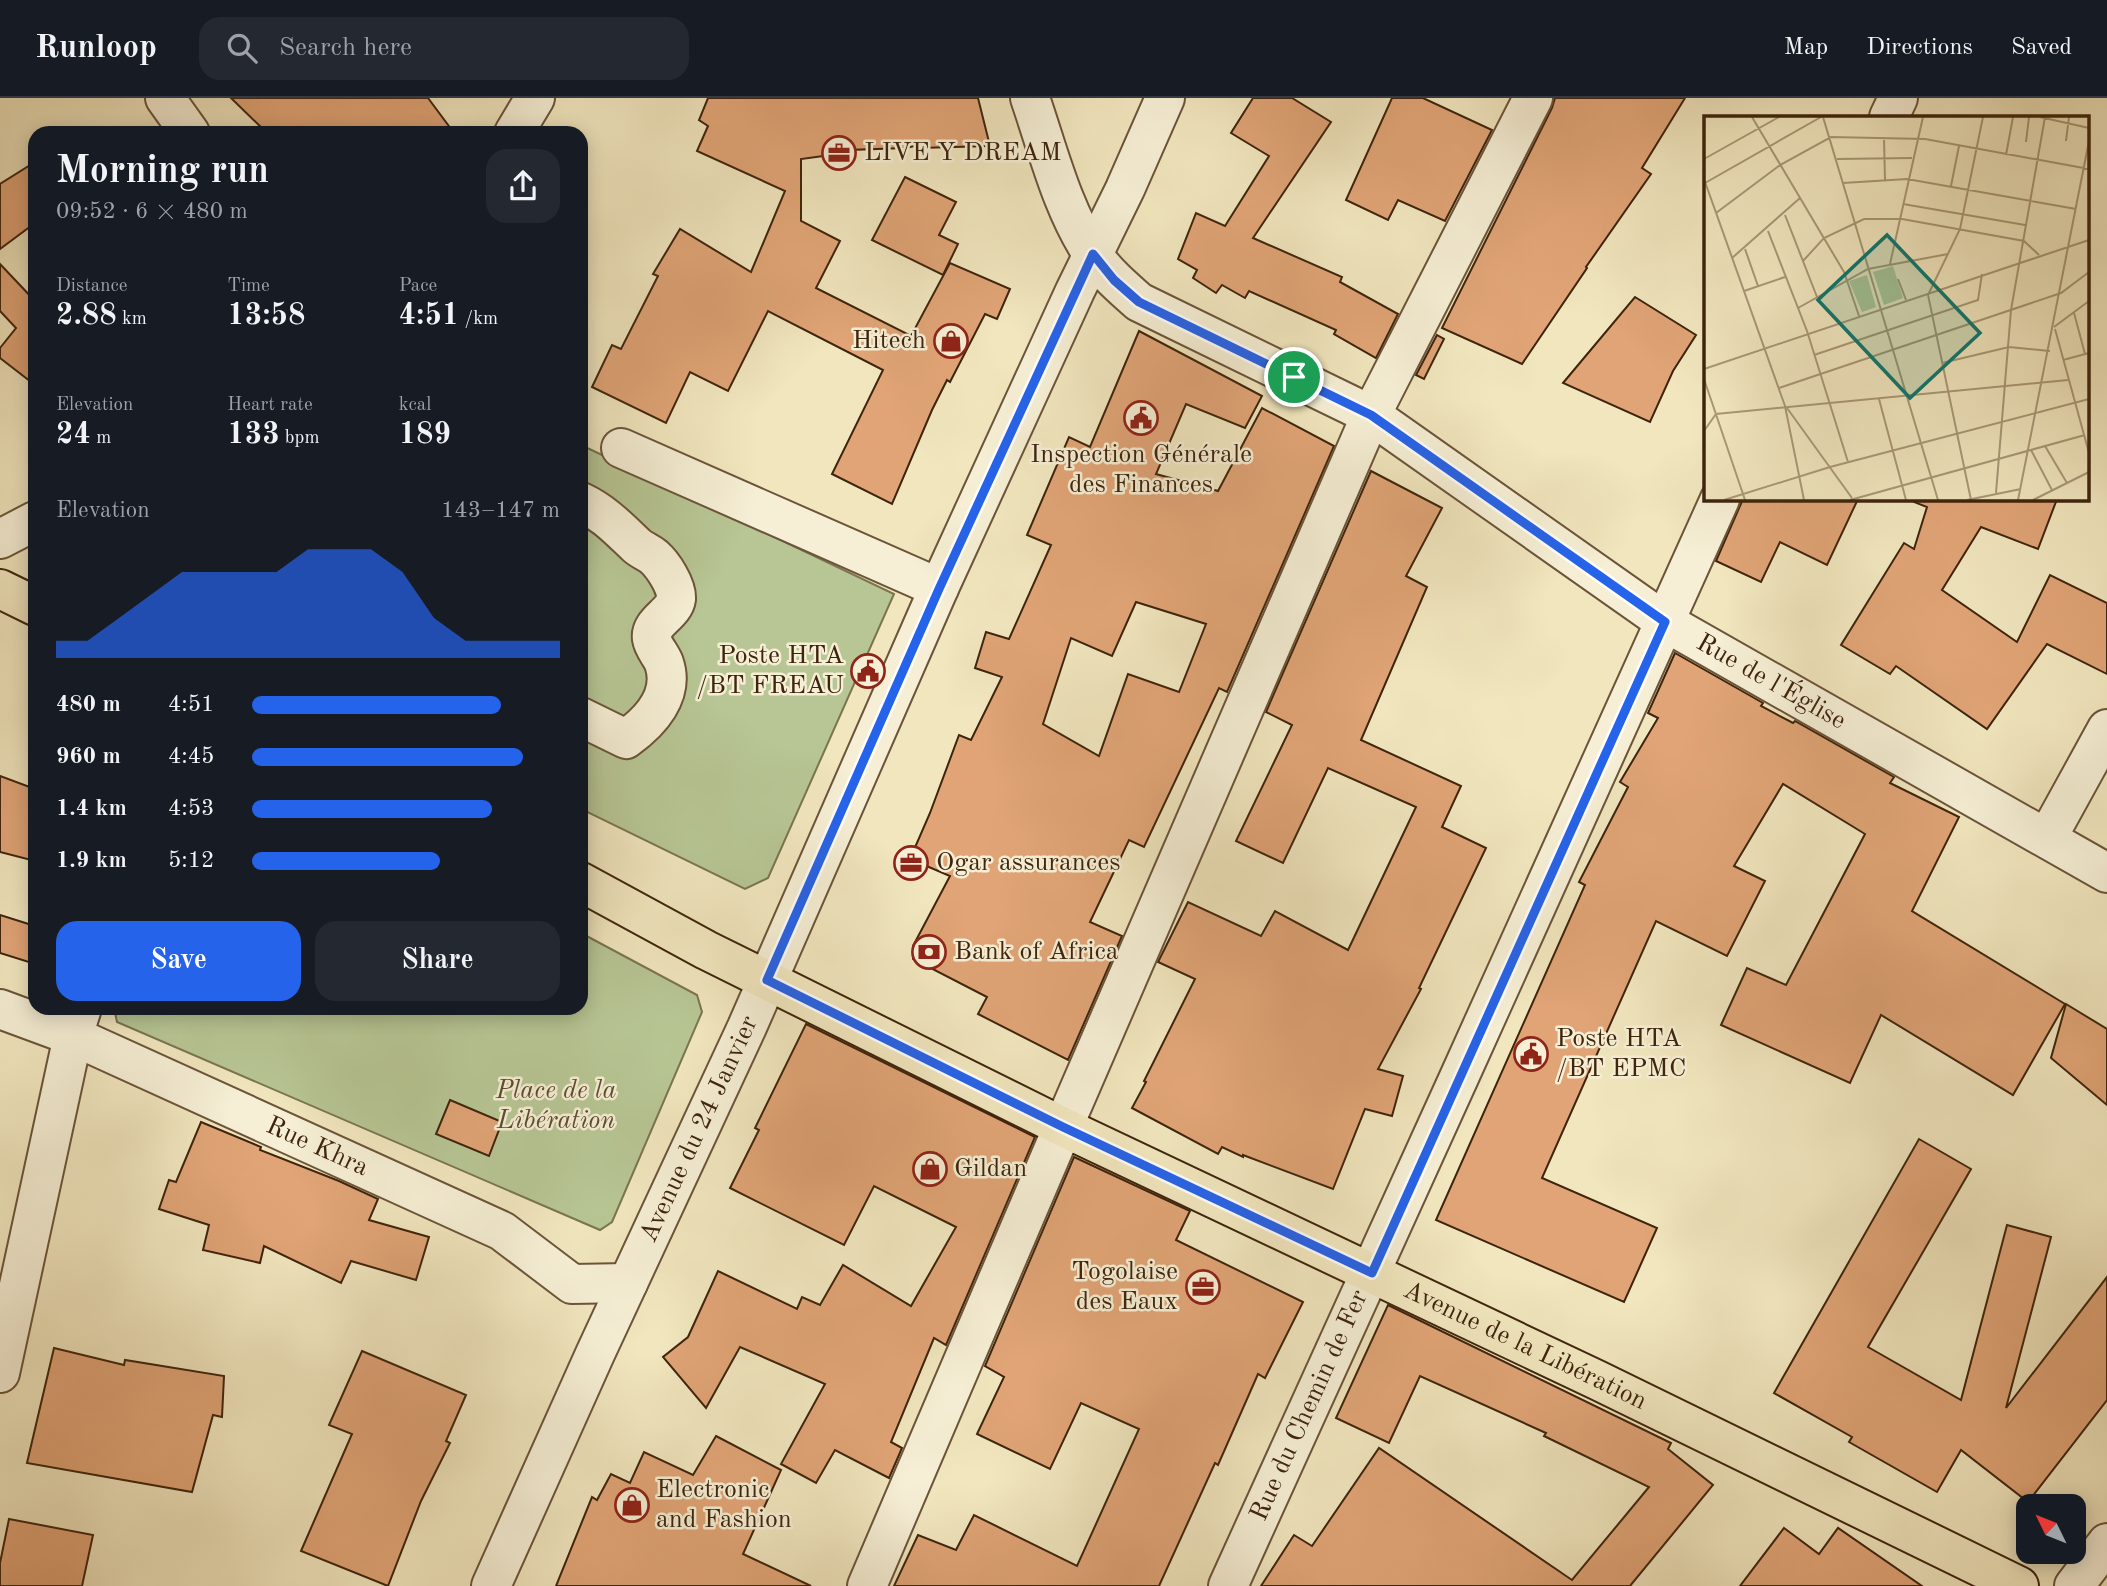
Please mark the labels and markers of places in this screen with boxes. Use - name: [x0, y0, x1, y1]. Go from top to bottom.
- office icon: LIVE Y DREAM: [820, 134, 858, 172]
- place label: LIVE Y DREAM: [864, 140, 1062, 166]
- shop icon: Hitech: [932, 322, 970, 360]
- place label: Hitech: [852, 328, 926, 354]
- pin: [1264, 347, 1324, 407]
- public building icon: Inspection Générale des Finances: [1122, 399, 1160, 437]
- place label: Inspection Générale des Finances: [1030, 442, 1252, 498]
- place label: Poste HTA /BT FREAU: [696, 643, 844, 699]
- public building icon: Poste HTA /BT FREAU: [849, 652, 887, 690]
- office icon: Ogar assurances: [892, 844, 930, 882]
- place label: Ogar assurances: [936, 850, 1120, 876]
- bank icon: Bank of Africa: [910, 933, 948, 971]
- place label: Bank of Africa: [954, 939, 1119, 965]
- place label: Poste HTA /BT EPMC: [1556, 1026, 1686, 1082]
- public building icon: Poste HTA /BT EPMC: [1512, 1035, 1550, 1073]
- shop icon: Gildan: [911, 1150, 949, 1188]
- place label: Gildan: [954, 1156, 1027, 1182]
- place label: Togolaise des Eaux: [1071, 1259, 1178, 1315]
- office icon: Togolaise des Eaux: [1184, 1268, 1222, 1306]
- place label: Electronic and Fashion: [656, 1477, 792, 1533]
- shop icon: Electronic and Fashion: [613, 1486, 651, 1524]

